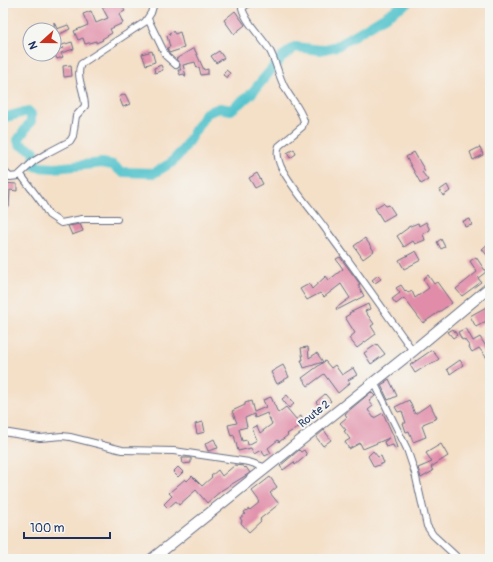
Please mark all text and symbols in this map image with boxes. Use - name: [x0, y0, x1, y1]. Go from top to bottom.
- north arrow: [22, 22, 62, 62]
- text: N: [26, 39, 41, 51]
- street label: Route 2: [296, 398, 332, 430]
- scale bar: [24, 514, 110, 540]
- text: 100 m: [30, 521, 65, 536]

